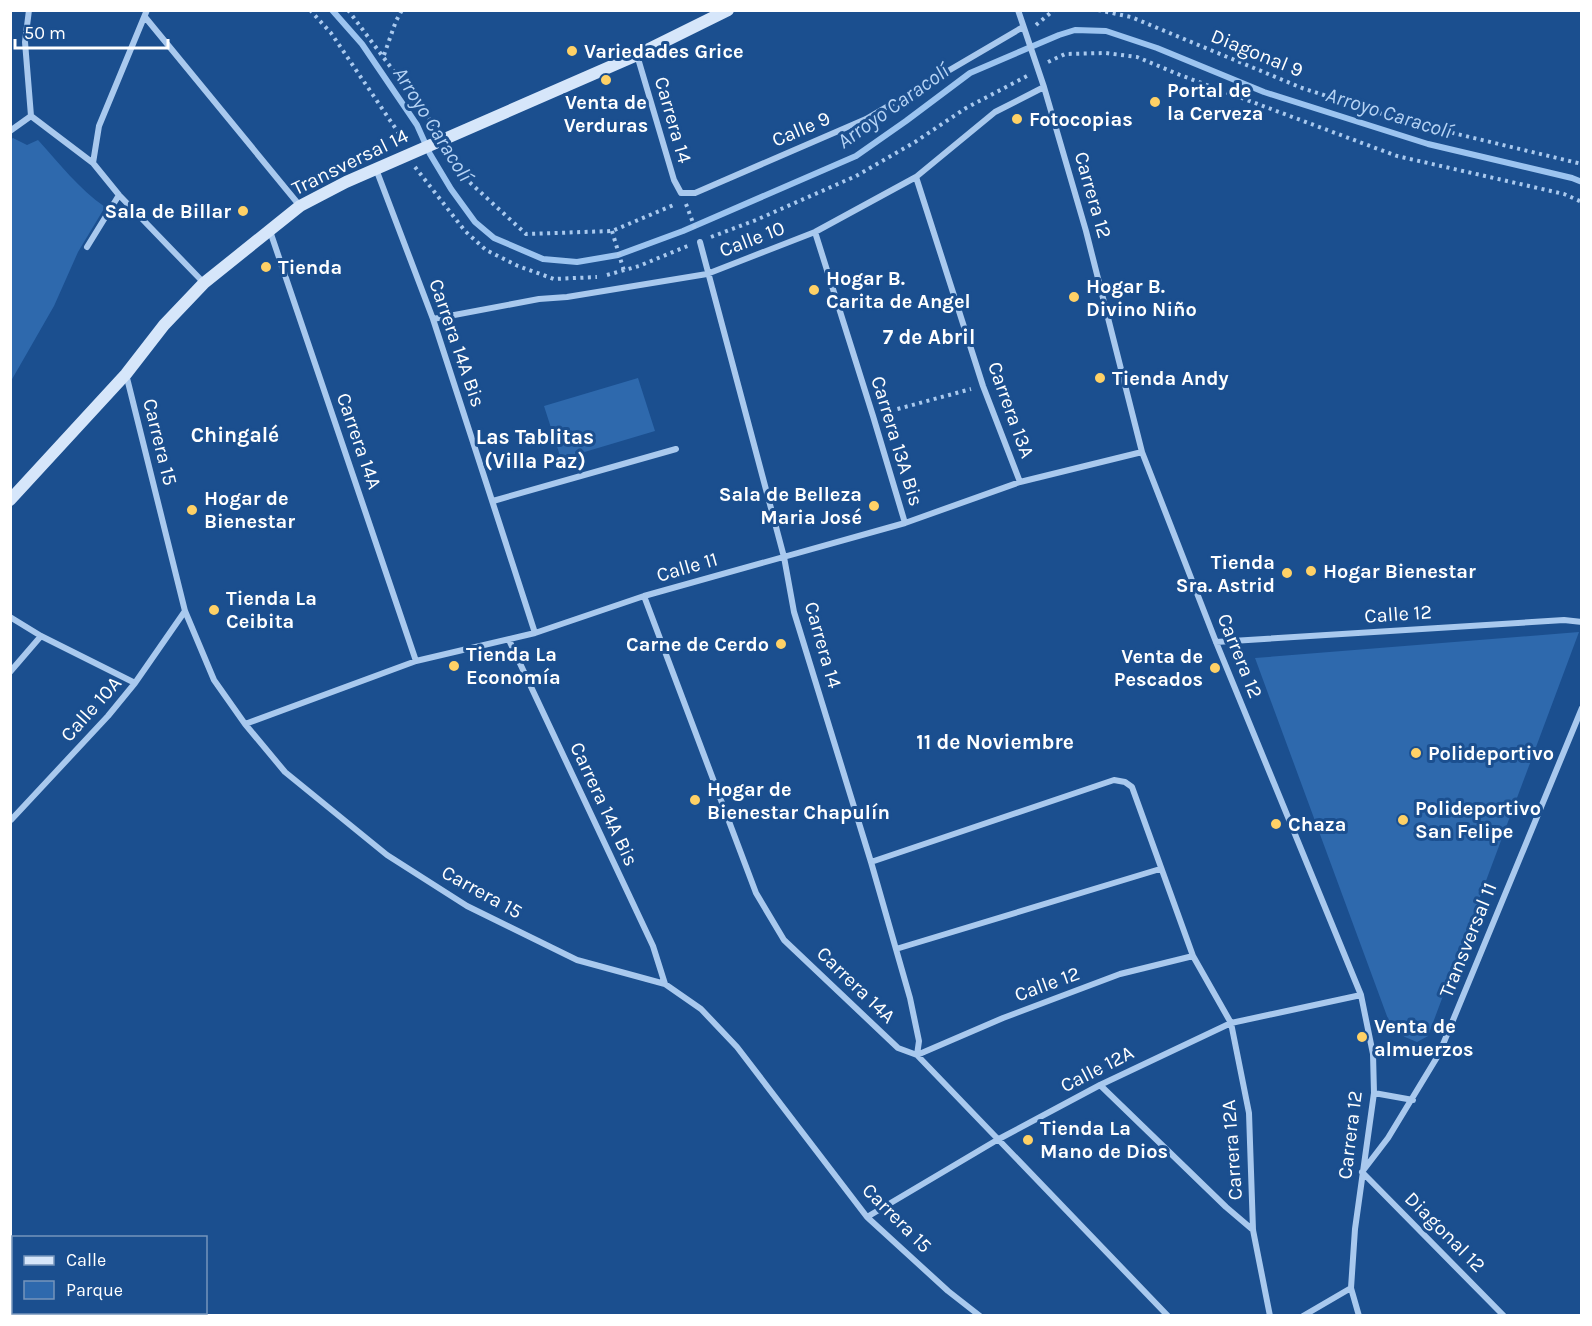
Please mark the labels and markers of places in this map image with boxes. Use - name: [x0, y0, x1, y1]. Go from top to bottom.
- place label: Variedades Grice: [584, 40, 744, 63]
- marker: Variedades Grice: [565, 44, 579, 58]
- marker: Venta de Verduras: [599, 73, 613, 87]
- place label: Portal de la Cerveza: [1167, 79, 1264, 125]
- place label: Venta de Verduras: [564, 91, 648, 137]
- marker: Portal de la Cerveza: [1148, 95, 1162, 109]
- place label: Fotocopias: [1029, 108, 1133, 131]
- marker: Fotocopias: [1010, 112, 1024, 126]
- place label: Sala de Billar: [105, 200, 231, 223]
- marker: Sala de Billar: [236, 204, 250, 218]
- place label: Tienda: [278, 256, 342, 279]
- marker: Tienda: [259, 260, 273, 274]
- place label: Hogar B. Carita de Angel: [826, 267, 971, 313]
- place label: Hogar B. Divino Niño: [1086, 275, 1197, 321]
- marker: Hogar B. Carita de Angel: [807, 283, 821, 297]
- marker: Hogar B. Divino Niño: [1067, 290, 1081, 304]
- place label: Tienda Andy: [1112, 367, 1229, 390]
- marker: Tienda Andy: [1093, 371, 1107, 385]
- place label: Sala de Belleza Maria José: [719, 483, 862, 529]
- place label: Hogar de Bienestar: [204, 487, 295, 533]
- marker: Sala de Belleza Maria José: [867, 499, 881, 513]
- marker: Hogar de Bienestar: [185, 503, 199, 517]
- place label: Tienda Sra. Astrid: [1176, 551, 1275, 597]
- place label: Hogar Bienestar: [1323, 560, 1476, 583]
- marker: Hogar Bienestar: [1304, 564, 1318, 578]
- marker: Tienda Sra. Astrid: [1280, 566, 1294, 580]
- place label: Tienda La Ceibita: [226, 587, 317, 633]
- marker: Tienda La Ceibita: [207, 603, 221, 617]
- place label: Carne de Cerdo: [626, 633, 769, 656]
- marker: Carne de Cerdo: [774, 637, 788, 651]
- place label: Tienda La Economía: [466, 643, 561, 689]
- place label: Venta de Pescados: [1114, 645, 1203, 691]
- marker: Tienda La Economía: [447, 659, 461, 673]
- marker: Venta de Pescados: [1208, 661, 1222, 675]
- place label: Polideportivo: [1428, 742, 1554, 765]
- marker: Polideportivo: [1409, 746, 1423, 760]
- place label: Hogar de Bienestar Chapulín: [707, 778, 890, 824]
- marker: Hogar de Bienestar Chapulín: [688, 793, 702, 807]
- place label: Polideportivo San Felipe: [1415, 797, 1541, 843]
- place label: Chaza: [1288, 813, 1346, 836]
- marker: Polideportivo San Felipe: [1396, 813, 1410, 827]
- marker: Chaza: [1269, 817, 1283, 831]
- place label: Venta de almuerzos: [1374, 1015, 1474, 1061]
- marker: Venta de almuerzos: [1355, 1030, 1369, 1044]
- place label: Tienda La Mano de Dios: [1040, 1117, 1168, 1163]
- marker: Tienda La Mano de Dios: [1021, 1133, 1035, 1147]

